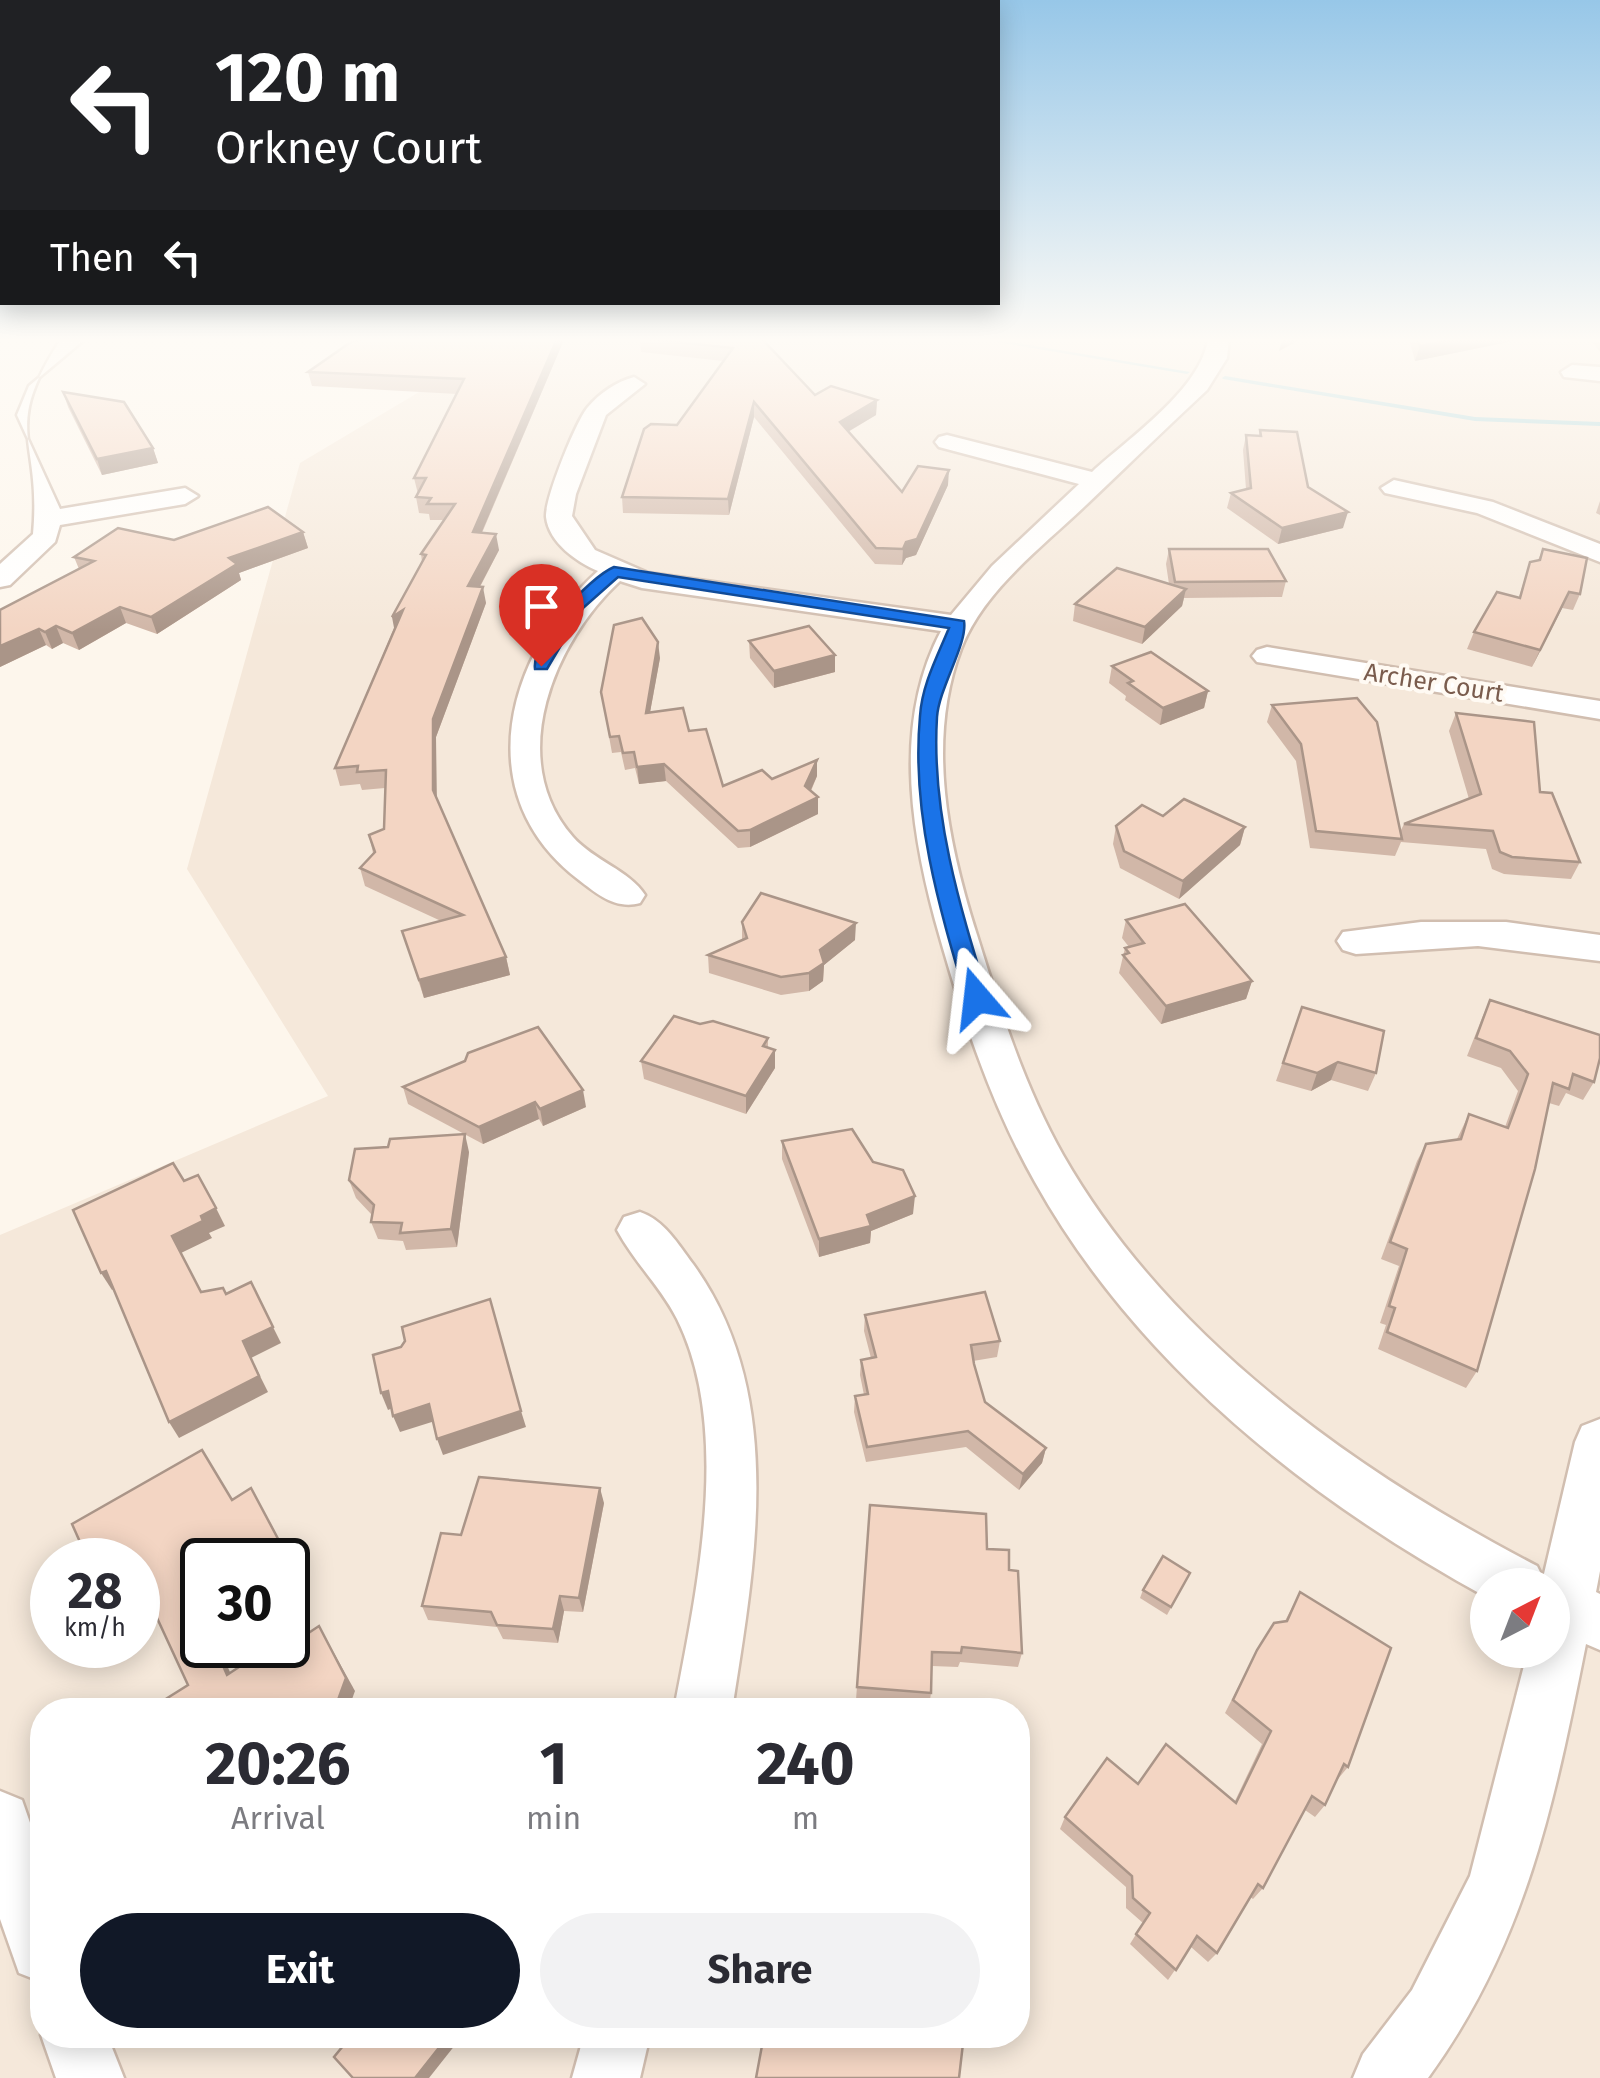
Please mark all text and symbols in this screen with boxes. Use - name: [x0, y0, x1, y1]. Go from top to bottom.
- text: 120 m: [215, 36, 400, 120]
- icon: left: [50, 40, 180, 170]
- text: Orkney Court: [215, 121, 482, 175]
- icon: left: [155, 230, 210, 285]
- text: Then: [50, 235, 135, 281]
- pin: [499, 564, 584, 667]
- icon: arrive: [514, 579, 569, 634]
- street label: Archer Court: [1362, 657, 1507, 709]
- position arrow: [925, 946, 1029, 1050]
- speed limit sign: 30: [180, 1538, 310, 1668]
- text: 28: [68, 1561, 122, 1621]
- north arrow: [1470, 1568, 1570, 1668]
- map controls: [1470, 1568, 1570, 1668]
- text: km/h: [64, 1613, 126, 1643]
- text: 20:26: [205, 1728, 351, 1800]
- text: 1: [540, 1728, 567, 1800]
- text: 240: [756, 1728, 855, 1800]
- text: Arrival: [231, 1799, 325, 1837]
- text: min: [526, 1799, 581, 1837]
- text: m: [792, 1799, 819, 1837]
- button: Exit: [80, 1913, 520, 2028]
- button: Share: [540, 1913, 980, 2028]

